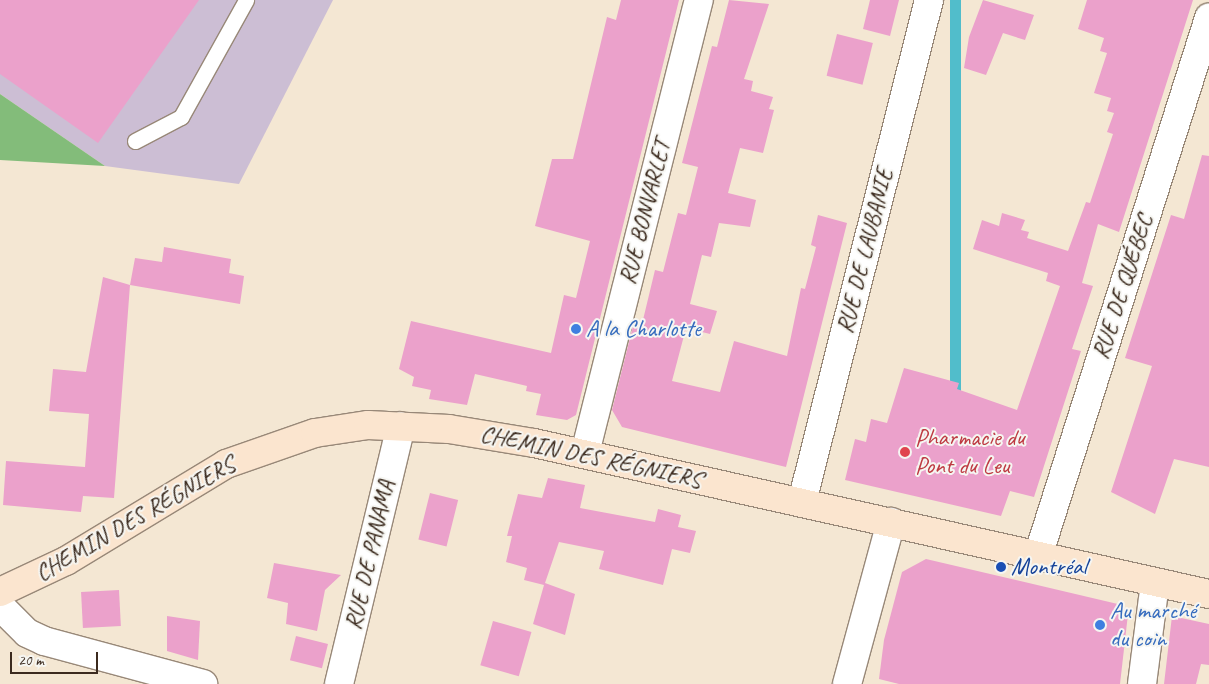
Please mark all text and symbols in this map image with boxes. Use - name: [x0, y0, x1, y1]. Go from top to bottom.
- street label: RUE BONVARLET: [613, 136, 677, 288]
- street label: RUE DE LAUBANIE: [831, 166, 899, 336]
- street label: RUE DE QUÉBEC: [1086, 212, 1160, 362]
- place label: A la Charlotte: [586, 315, 702, 343]
- marker: A la Charlotte: [570, 323, 582, 335]
- street label: CHEMIN DES RÉGNIERS: [478, 419, 704, 495]
- place label: Pharmacie du Pont du Leu: [915, 424, 1024, 480]
- marker: Pharmacie du Pont du Leu: [899, 446, 911, 458]
- street label: CHEMIN DES RÉGNIERS: [30, 450, 240, 588]
- street label: RUE DE PANAMA: [339, 478, 401, 632]
- place label: Montréal: [1011, 553, 1086, 581]
- marker: Montréal: [995, 561, 1007, 573]
- place label: Au marché du coin: [1110, 597, 1197, 653]
- marker: Au marché du coin: [1094, 619, 1106, 631]
- scale bar: [12, 642, 100, 674]
- text: 20 m: [18, 651, 44, 670]

